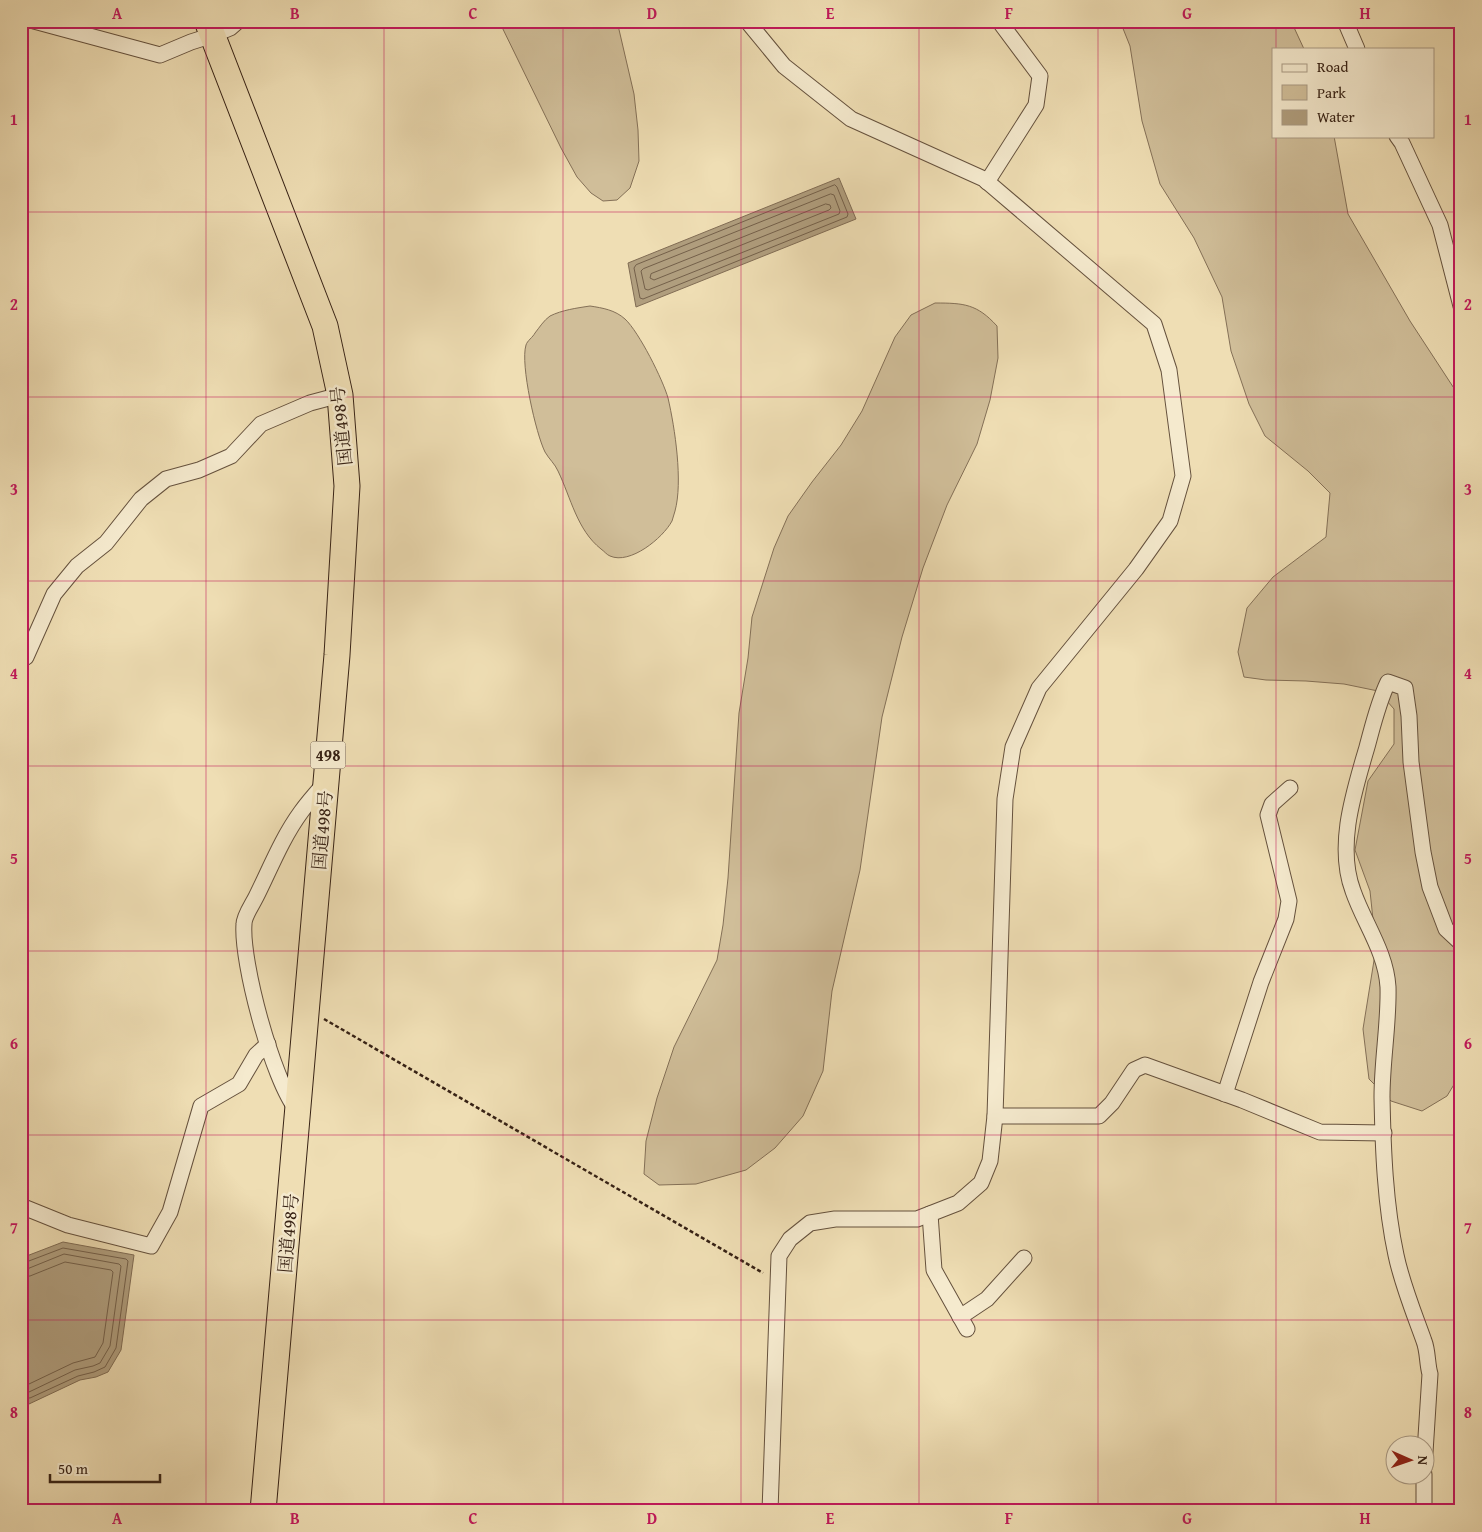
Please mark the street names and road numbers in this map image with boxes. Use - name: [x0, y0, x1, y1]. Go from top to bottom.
- street label: 国道498号: [323, 385, 359, 467]
- road number: 498: [310, 742, 346, 768]
- street label: 国道498号: [305, 789, 339, 871]
- street label: 国道498号: [271, 1192, 305, 1274]

